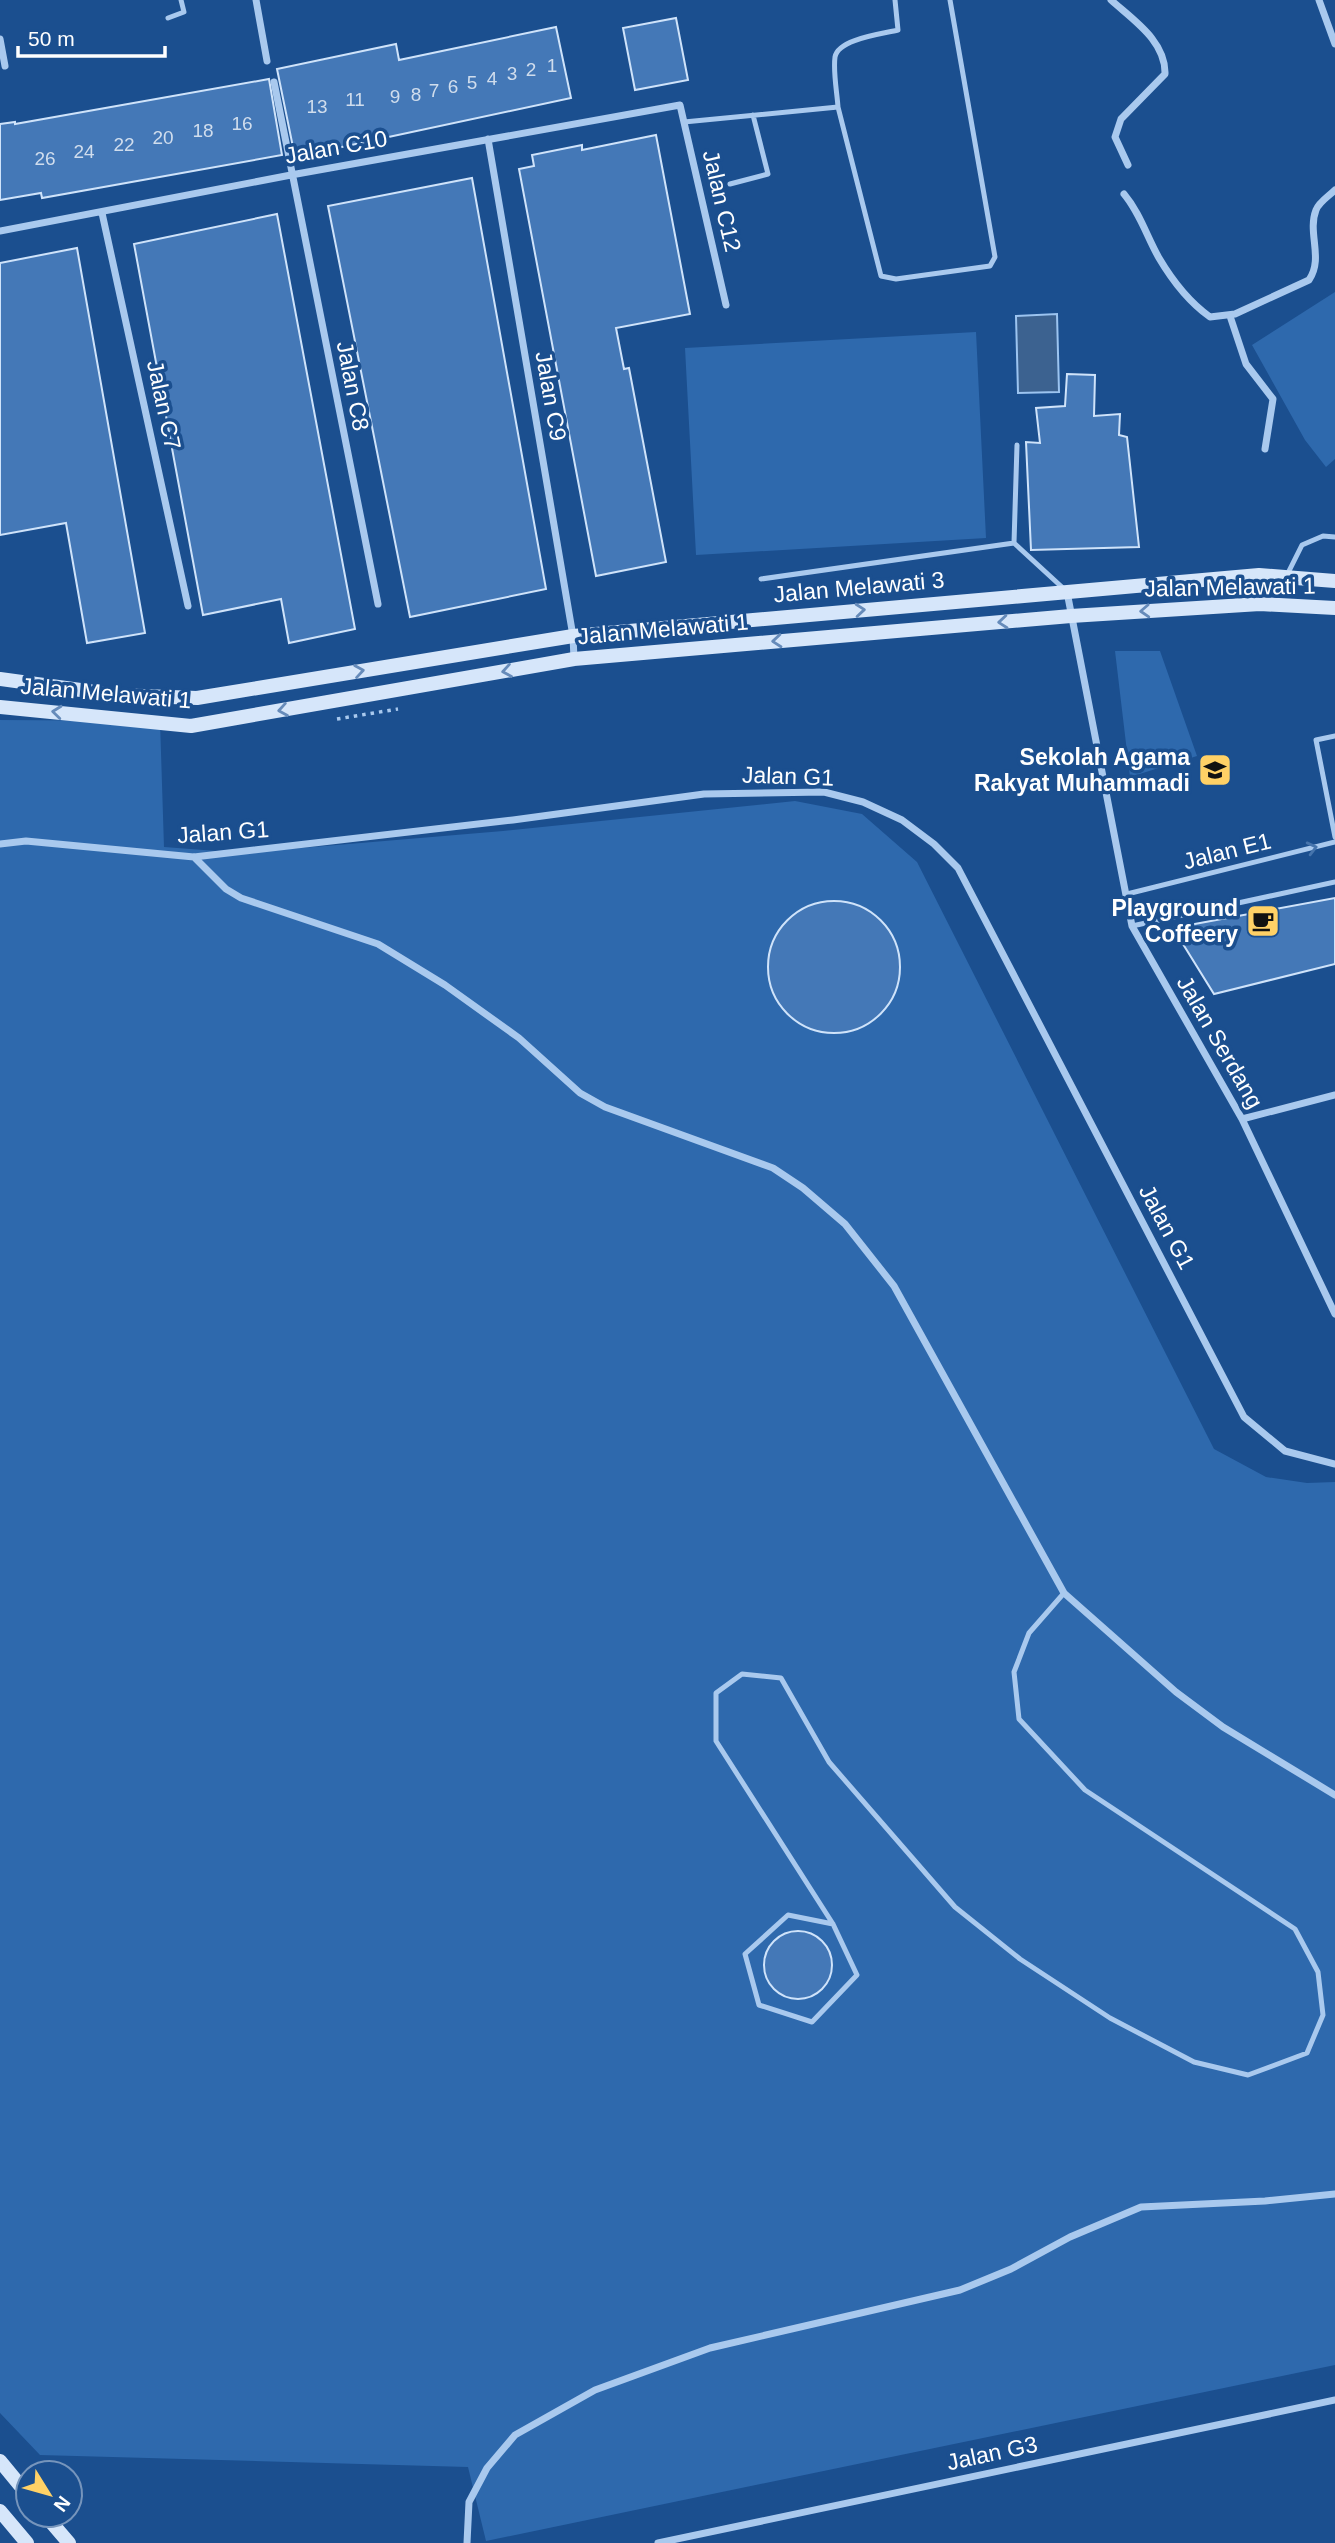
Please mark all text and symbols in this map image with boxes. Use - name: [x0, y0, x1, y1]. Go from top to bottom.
- scale bar: [18, 14, 164, 58]
- text: 50 m: [28, 27, 75, 50]
- house number: 1: [547, 55, 557, 76]
- house number: 2: [526, 59, 536, 80]
- house number: 3: [507, 63, 517, 84]
- house number: 4: [487, 68, 498, 89]
- house number: 5: [467, 72, 477, 93]
- house number: 6: [448, 76, 458, 97]
- house number: 7: [429, 80, 439, 101]
- house number: 8: [411, 84, 421, 105]
- house number: 9: [390, 86, 400, 107]
- house number: 11: [345, 89, 365, 110]
- house number: 13: [306, 96, 328, 117]
- house number: 16: [231, 113, 253, 134]
- house number: 18: [192, 120, 214, 141]
- street label: Jalan C10: [283, 125, 389, 169]
- house number: 20: [152, 127, 174, 148]
- house number: 22: [113, 134, 135, 155]
- house number: 24: [73, 141, 95, 162]
- house number: 26: [34, 148, 56, 169]
- street label: Jalan C12: [698, 148, 746, 254]
- street label: Jalan C8: [332, 339, 374, 433]
- street label: Jalan C9: [530, 349, 572, 443]
- street label: Jalan C7: [142, 358, 186, 452]
- street label: Jalan Melawati 3: [773, 567, 945, 607]
- street label: Jalan Melawati 1: [1144, 573, 1316, 601]
- one-way arrow: [855, 603, 866, 618]
- one-way arrow: [1139, 603, 1150, 618]
- street label: Jalan Melawati 1: [577, 609, 749, 649]
- one-way arrow: [998, 614, 1009, 629]
- one-way arrow: [771, 634, 783, 649]
- one-way arrow: [501, 663, 513, 678]
- one-way arrow: [353, 664, 365, 679]
- street label: Jalan Melawati 1: [20, 673, 192, 713]
- one-way arrow: [277, 702, 289, 717]
- one-way arrow: [52, 705, 63, 720]
- place label: Sekolah Agama Rakyat Muhammadi: [974, 744, 1190, 796]
- school or university icon: Sekolah Agama Rakyat Muhammadi: [1196, 751, 1234, 789]
- street label: Jalan G1: [742, 761, 834, 791]
- street label: Jalan G1: [176, 816, 270, 848]
- street label: Jalan E1: [1180, 828, 1274, 874]
- one-way arrow: [1305, 842, 1317, 856]
- place label: Playground Coffeery: [1111, 895, 1238, 947]
- cafe icon: Playground Coffeery: [1244, 902, 1282, 940]
- street label: Jalan Serdang: [1172, 971, 1268, 1113]
- street label: Jalan G1: [1134, 1180, 1200, 1274]
- street label: Jalan G3: [944, 2431, 1040, 2475]
- north arrow: [14, 2459, 84, 2529]
- text: N: [50, 2492, 75, 2516]

